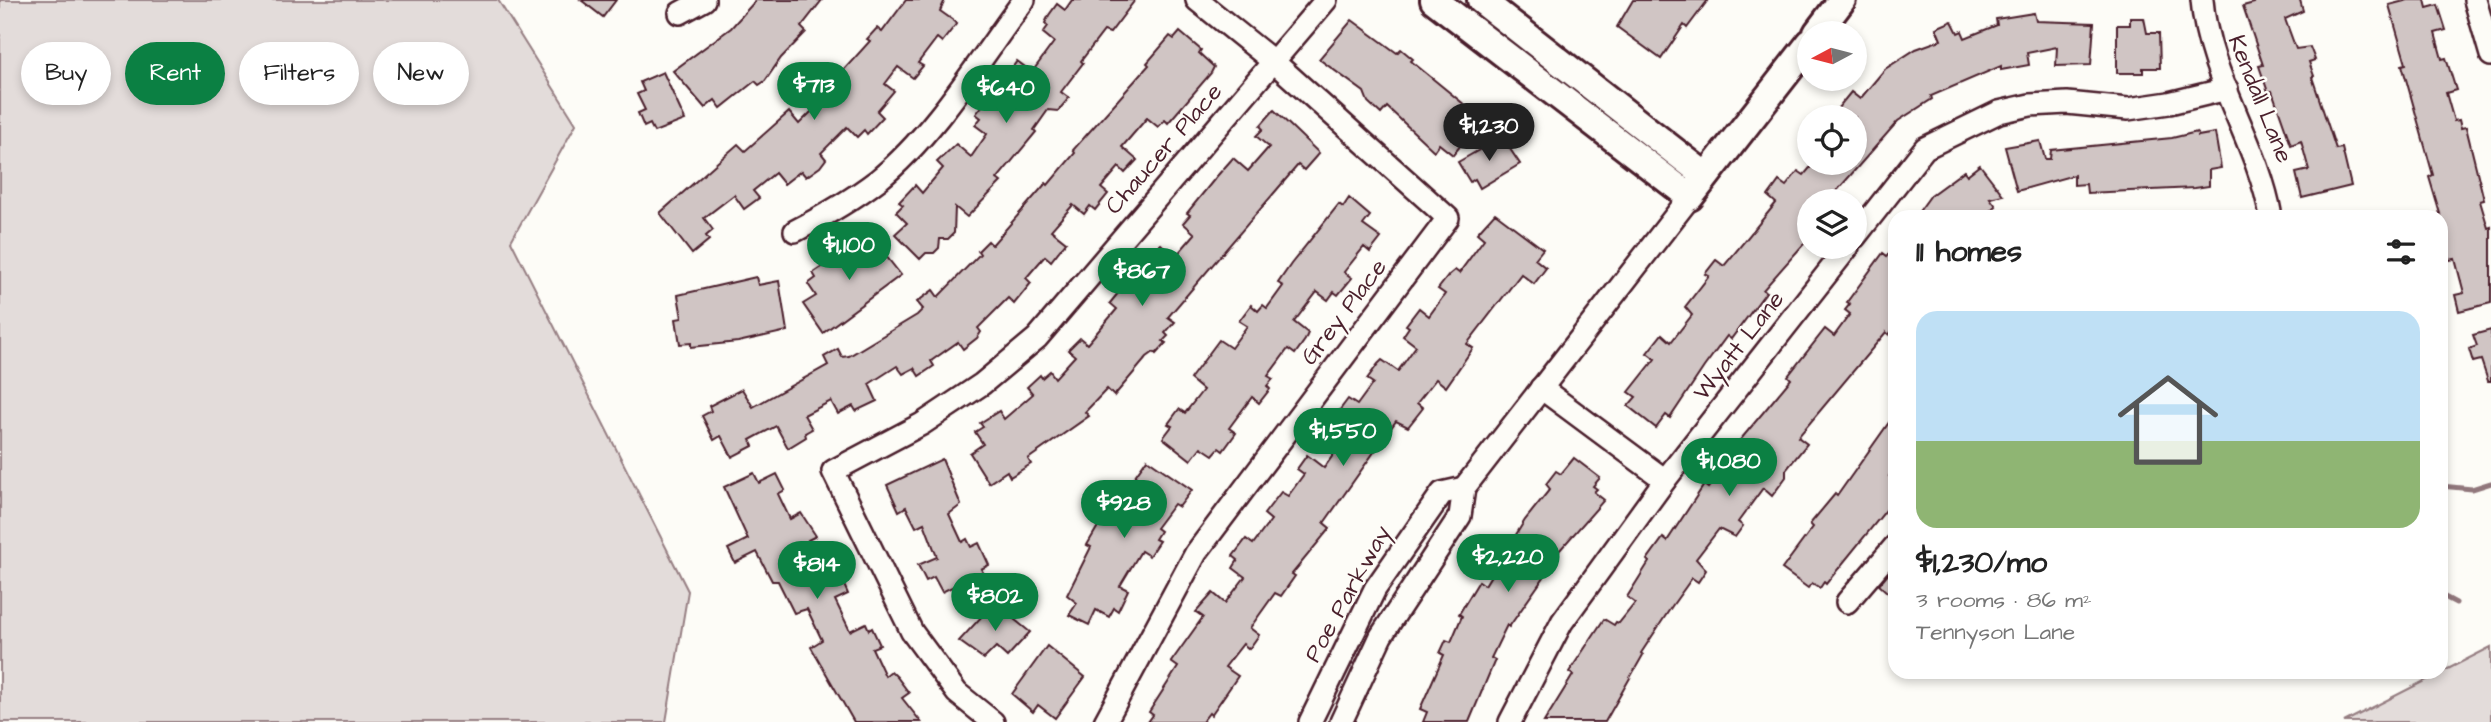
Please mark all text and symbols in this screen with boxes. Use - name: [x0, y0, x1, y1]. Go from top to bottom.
- north arrow: [1797, 21, 1867, 91]
- map controls: [1797, 21, 1867, 259]
- street label: Kendall Lane: [2219, 30, 2301, 168]
- chip: Buy: [21, 42, 111, 105]
- chip: Rent: [125, 42, 225, 105]
- chip: Filters: [239, 42, 359, 105]
- chip: New: [373, 42, 469, 105]
- pin: $713: [773, 62, 855, 122]
- pin: $640: [965, 66, 1047, 125]
- text: $713: [793, 69, 835, 101]
- text: $640: [977, 72, 1035, 104]
- street label: Chaucer Place: [1097, 76, 1231, 222]
- pin: $1,230: [1432, 104, 1546, 163]
- button: locate: [1797, 105, 1867, 175]
- text: $1,230: [1459, 110, 1519, 142]
- button: layers: [1797, 189, 1867, 259]
- pin: $1,100: [792, 222, 906, 282]
- text: $1,100: [823, 229, 875, 261]
- text: 11 homes: [1916, 231, 2022, 273]
- icon: filters: [2382, 233, 2420, 271]
- pin: $867: [1101, 248, 1183, 308]
- street label: Grey Place: [1293, 252, 1396, 373]
- text: $867: [1114, 255, 1170, 287]
- street label: Wyatt Lane: [1685, 284, 1793, 409]
- icon: home: [2105, 357, 2231, 483]
- pin: $1,550: [1286, 408, 1400, 468]
- text: $1,550: [1310, 415, 1376, 447]
- pin: $1,080: [1672, 438, 1786, 498]
- text: $1,080: [1697, 445, 1761, 477]
- pin: $928: [1083, 480, 1165, 540]
- text: $928: [1097, 487, 1151, 519]
- street label: Poe Parkway: [1296, 519, 1401, 669]
- pin: $2,220: [1451, 534, 1565, 594]
- text: $2,220: [1473, 541, 1543, 573]
- pin: $814: [776, 542, 858, 601]
- text: $1,230/mo: [1916, 542, 2047, 584]
- text: $814: [794, 548, 840, 580]
- pin: $802: [954, 574, 1036, 633]
- text: $802: [967, 580, 1023, 612]
- text: 3 rooms · 86 m²: [1916, 584, 2092, 616]
- text: Tennyson Lane: [1916, 616, 2075, 648]

